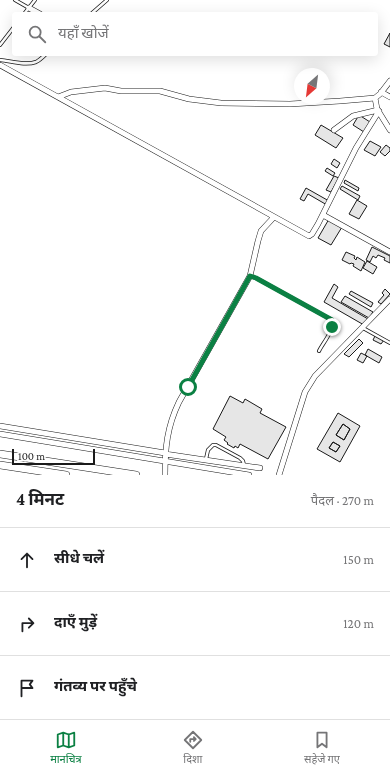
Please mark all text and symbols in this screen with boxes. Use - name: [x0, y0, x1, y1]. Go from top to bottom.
- search box: [12, 12, 378, 56]
- icon: search: [26, 23, 48, 45]
- text: यहाँ खोजें: [58, 25, 109, 41]
- north arrow: [294, 68, 330, 104]
- route end: [323, 318, 341, 336]
- route start: [179, 378, 197, 396]
- scale bar: [12, 447, 95, 466]
- text: 100 m: [18, 450, 45, 462]
- text: 4 मिनट: [16, 490, 64, 509]
- text: पैदल · 270 m: [311, 493, 374, 508]
- icon: ahead: [16, 549, 38, 571]
- text: सीधे चलें: [54, 550, 104, 566]
- text: 150 m: [343, 552, 374, 567]
- icon: right: [16, 613, 38, 635]
- text: दाएँ मुड़ें: [54, 614, 97, 630]
- text: 120 m: [343, 616, 374, 631]
- icon: arrive: [16, 677, 38, 699]
- text: गंतव्य पर पहुँचे: [54, 678, 137, 694]
- tab: मानचित्र: [50, 729, 82, 767]
- tab: दिशा: [182, 729, 204, 767]
- tab: सहेजे गए: [304, 729, 340, 767]

